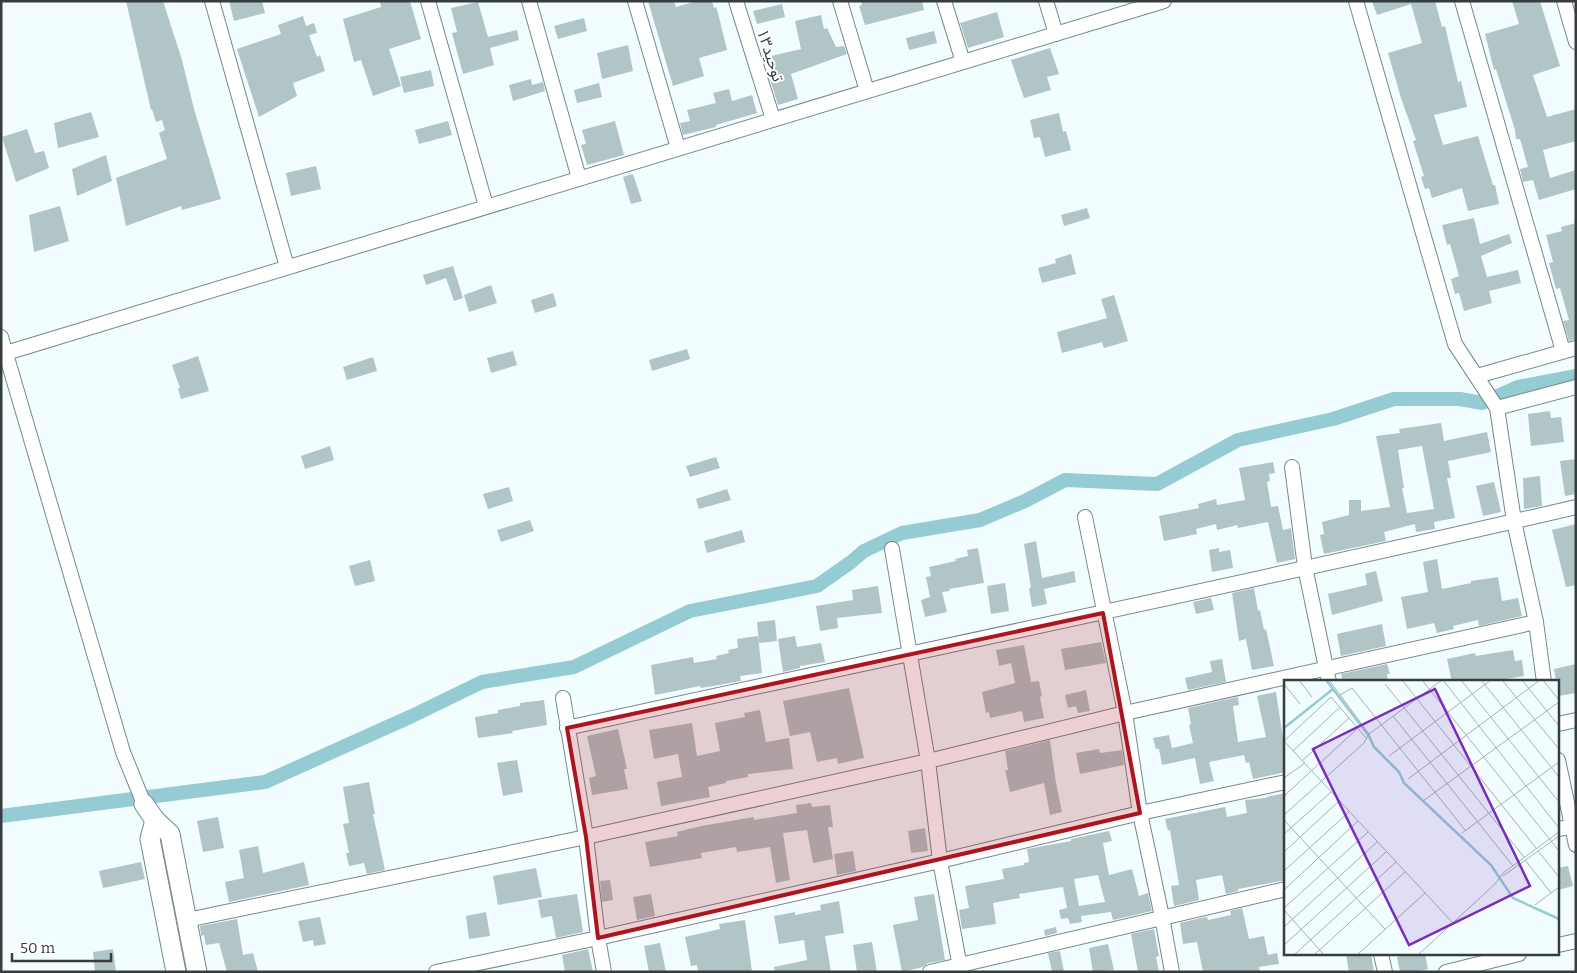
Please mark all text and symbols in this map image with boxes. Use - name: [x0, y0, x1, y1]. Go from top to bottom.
- street label: توحید۱۳: [753, 26, 788, 84]
- inset map: [1284, 680, 1560, 956]
- scale bar: [12, 930, 111, 962]
- text: 50 m: [20, 939, 56, 957]

